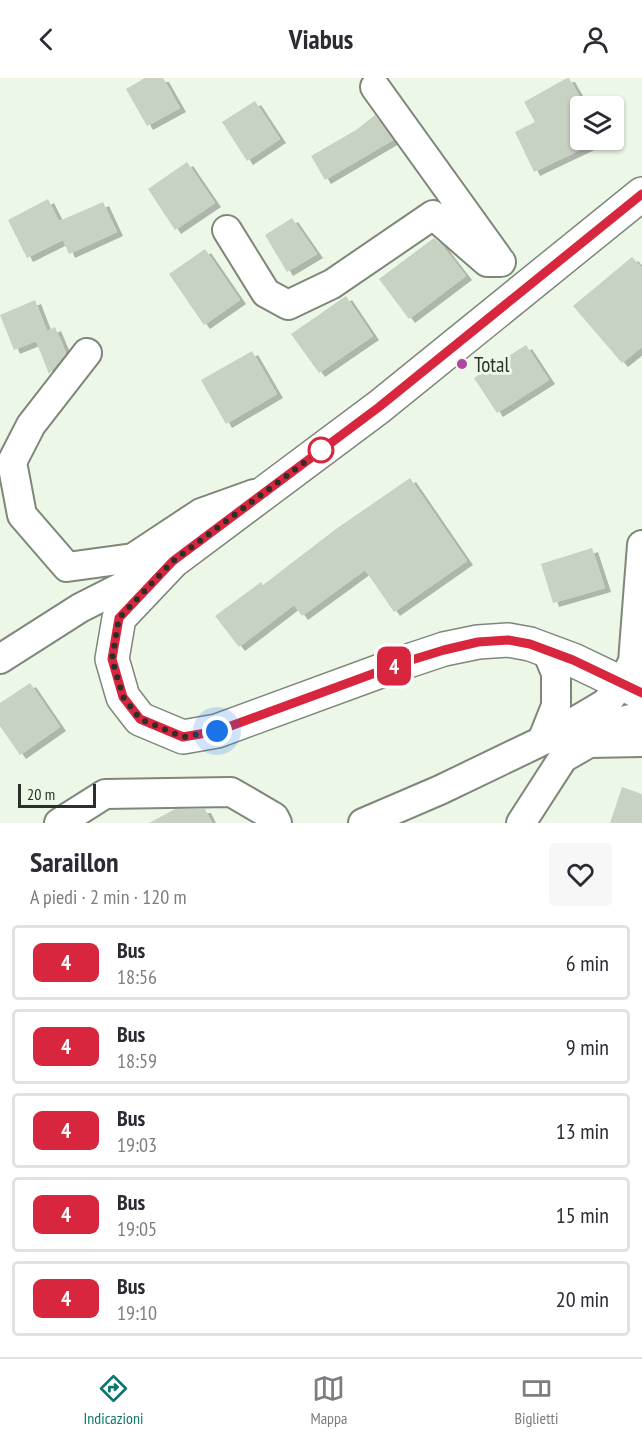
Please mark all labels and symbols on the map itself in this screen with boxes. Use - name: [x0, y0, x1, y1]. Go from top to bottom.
- place label: Total: [474, 351, 509, 378]
- marker: Total: [455, 357, 469, 371]
- unlabelled marker: [308, 437, 334, 463]
- line badge: 4: [374, 646, 414, 686]
- your location: [202, 716, 232, 746]
- scale bar: [18, 781, 96, 808]

